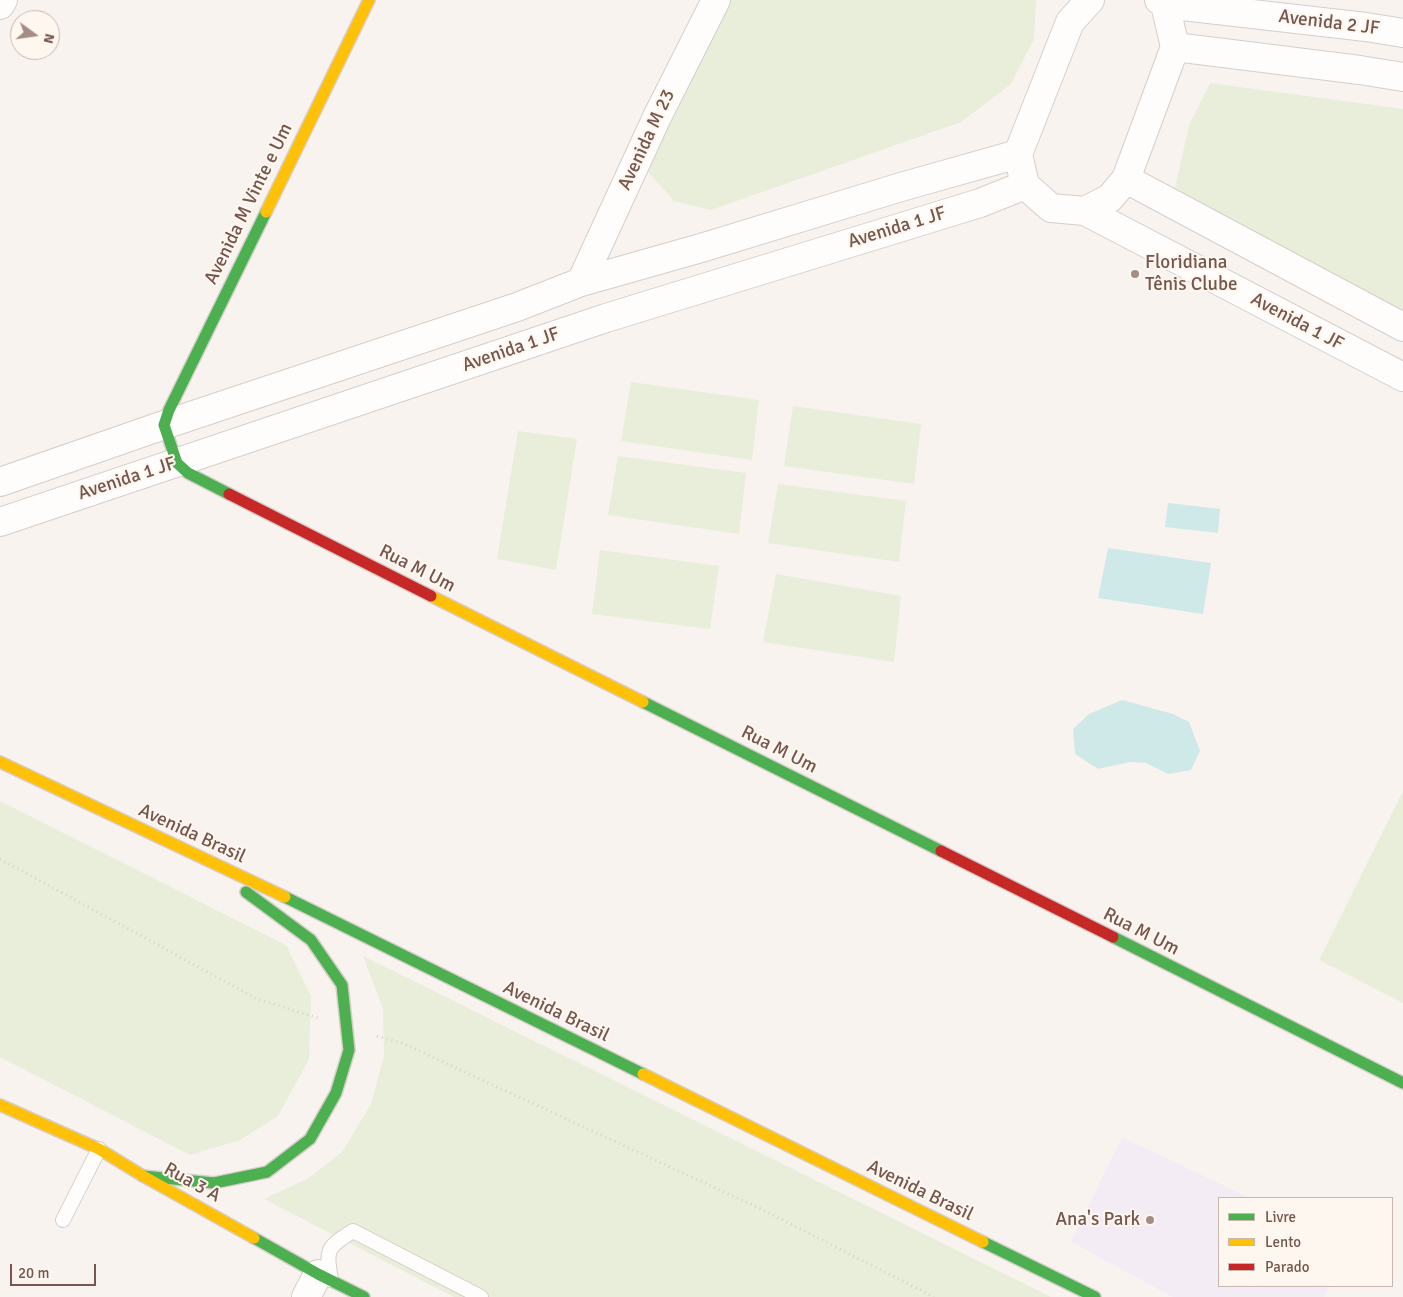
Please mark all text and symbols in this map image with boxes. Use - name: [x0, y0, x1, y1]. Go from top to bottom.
- street label: Avenida 2 JF: [1277, 6, 1381, 40]
- north arrow: [10, 10, 60, 60]
- text: N: [40, 32, 58, 45]
- street label: Avenida M 23: [614, 86, 680, 194]
- street label: Avenida M Vinte e Um: [200, 120, 298, 288]
- street label: Avenida 1 JF: [845, 202, 949, 254]
- place label: Floridiana Tênis Clube: [1145, 252, 1238, 296]
- marker: Floridiana Tênis Clube: [1129, 268, 1141, 280]
- street label: Avenida 1 JF: [1247, 288, 1347, 356]
- street label: Avenida 1 JF: [459, 323, 563, 377]
- street label: Avenida 1 JF: [75, 452, 179, 506]
- street label: Rua M Um: [375, 540, 459, 598]
- street label: Rua M Um: [737, 721, 821, 779]
- street label: Avenida Brasil: [135, 799, 249, 869]
- street label: Rua M Um: [1099, 903, 1183, 961]
- street label: Avenida Brasil: [499, 976, 613, 1048]
- street label: Avenida Brasil: [863, 1155, 977, 1227]
- street label: Rua 3 A: [160, 1158, 224, 1208]
- legend: [1218, 1197, 1393, 1287]
- text: Livre: [1265, 1208, 1296, 1226]
- place label: Ana's Park: [1055, 1209, 1140, 1231]
- marker: Ana's Park: [1144, 1214, 1156, 1226]
- text: Lento: [1265, 1233, 1301, 1251]
- scale bar: [12, 1254, 99, 1286]
- text: Parado: [1265, 1258, 1310, 1276]
- text: 20 m: [18, 1264, 49, 1282]

